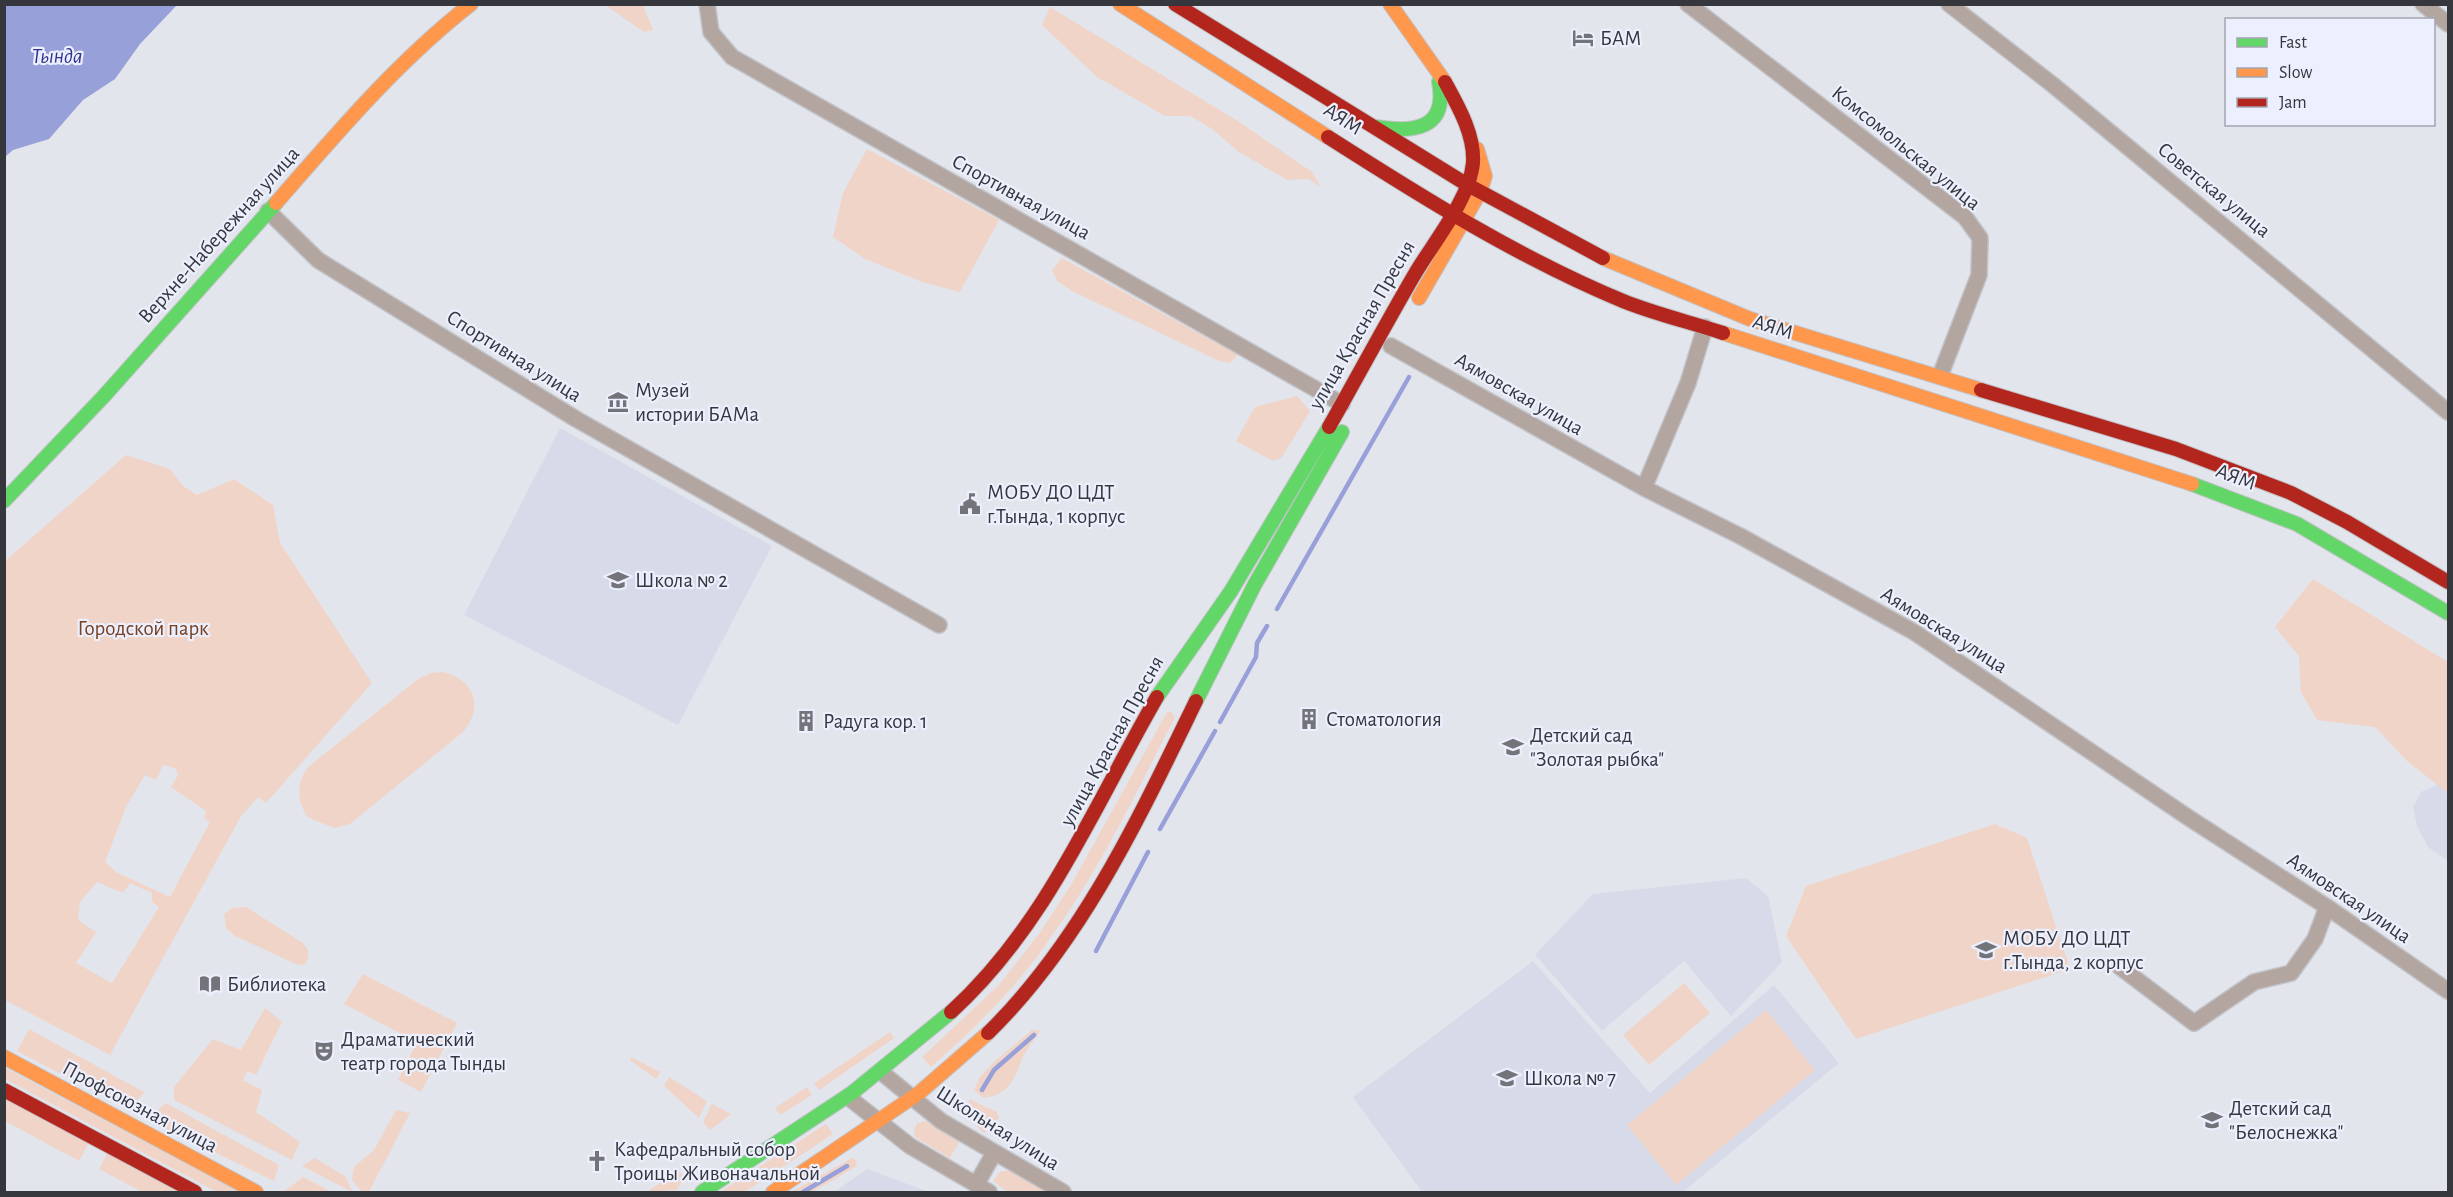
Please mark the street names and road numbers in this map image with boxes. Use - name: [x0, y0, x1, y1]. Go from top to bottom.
- street label: Комсомольская улица: [1828, 82, 1985, 214]
- street label: АЯМ: [1320, 99, 1366, 139]
- street label: Советская улица: [2154, 138, 2275, 242]
- street label: Верхне-Набережная улица: [134, 142, 304, 327]
- street label: Спортивная улица: [948, 150, 1094, 244]
- street label: улица Красная Пресня: [1305, 237, 1419, 414]
- street label: Спортивная улица: [443, 306, 586, 406]
- street label: АЯМ: [1750, 311, 1796, 343]
- street label: Аямовская улица: [1451, 349, 1587, 439]
- street label: АЯМ: [2213, 460, 2259, 494]
- street label: Аямовская улица: [1877, 583, 2011, 677]
- street label: улица Красная Пресня: [1056, 652, 1168, 831]
- street label: Аямовская улица: [2283, 849, 2415, 947]
- street label: Профсоюзная улица: [59, 1057, 221, 1157]
- street label: Школьная улица: [933, 1082, 1064, 1174]

